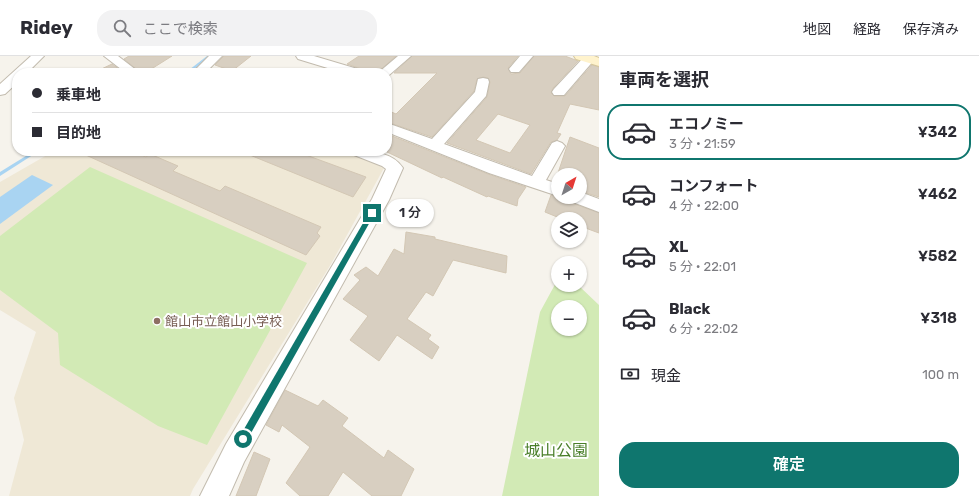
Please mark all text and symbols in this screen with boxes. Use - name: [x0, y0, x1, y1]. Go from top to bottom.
- search box: [97, 10, 377, 46]
- text: Ridey: [20, 16, 73, 39]
- icon: search: [111, 17, 133, 39]
- text: ここで検索: [143, 20, 218, 38]
- text: 地図: [803, 21, 831, 38]
- text: 経路: [853, 21, 881, 38]
- text: 保存済み: [903, 21, 959, 38]
- text: 車両を選択: [619, 69, 709, 91]
- text: 乗車地: [56, 86, 101, 104]
- icon: car: [621, 114, 657, 150]
- text: エコノミー: [669, 115, 744, 133]
- text: ¥342: [918, 123, 957, 141]
- text: 目的地: [56, 124, 101, 142]
- text: 3 分 · 21:59: [669, 136, 736, 151]
- north arrow: [551, 168, 587, 204]
- map controls: [551, 168, 587, 336]
- icon: car: [621, 176, 657, 212]
- text: コンフォート: [669, 177, 759, 195]
- text: ¥462: [918, 185, 957, 203]
- text: 4 分 · 22:00: [669, 198, 739, 213]
- callout: 1 分: [386, 199, 434, 227]
- route end: [363, 204, 381, 222]
- text: 1 分: [399, 205, 421, 220]
- button: layers: [551, 212, 587, 248]
- icon: car: [621, 238, 657, 274]
- text: XL: [669, 238, 688, 256]
- text: ¥582: [918, 247, 957, 265]
- button: +: [551, 256, 587, 292]
- text: 5 分 · 22:01: [669, 259, 736, 274]
- button: −: [551, 300, 587, 336]
- icon: car: [621, 300, 657, 336]
- text: Black: [669, 300, 710, 318]
- text: ¥318: [920, 309, 957, 327]
- place label: 館山市立館山小学校: [165, 314, 282, 329]
- marker: 館山市立館山小学校: [152, 316, 162, 326]
- text: 6 分 · 22:02: [669, 321, 738, 336]
- icon: cash: [619, 363, 641, 385]
- text: 現金: [651, 367, 681, 385]
- text: 100 m: [922, 367, 959, 382]
- route start: [234, 430, 252, 448]
- park label: 城山公園: [524, 441, 588, 460]
- button: 確定: [619, 442, 959, 488]

